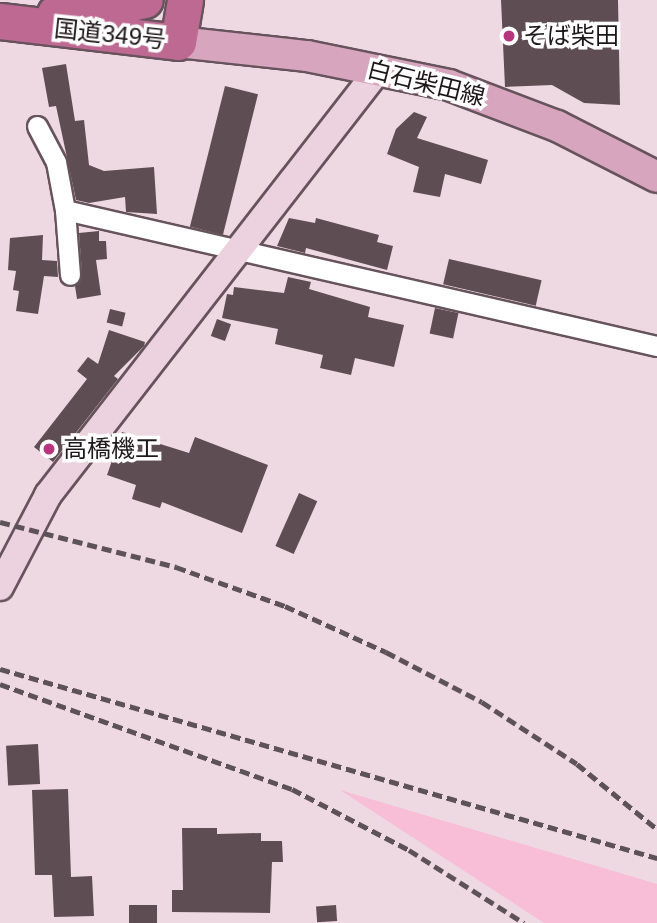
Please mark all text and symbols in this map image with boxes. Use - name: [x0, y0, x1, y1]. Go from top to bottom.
- street label: 国道349号: [53, 14, 167, 54]
- place label: そば柴田: [523, 22, 619, 50]
- marker: そば柴田: [501, 28, 517, 44]
- street label: 白石柴田線: [364, 55, 488, 111]
- place label: 高橋機工: [63, 435, 159, 463]
- marker: 高橋機工: [41, 441, 57, 457]

